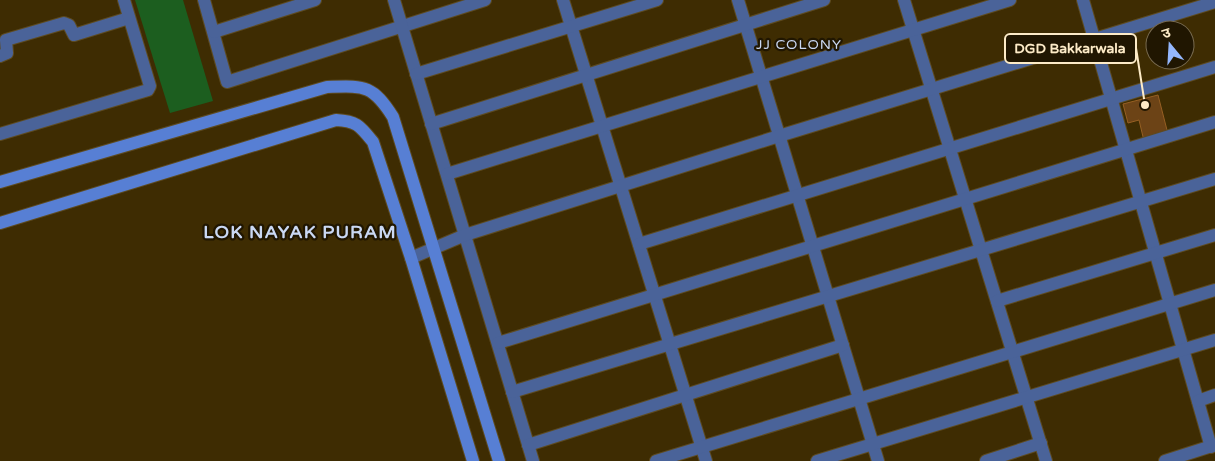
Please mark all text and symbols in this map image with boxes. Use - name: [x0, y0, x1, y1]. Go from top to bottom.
- north arrow: [1145, 20, 1195, 70]
- text: उ: [1160, 24, 1173, 42]
- callout: DGD Bakkarwala: [1005, 34, 1136, 63]
- district label: JJ COLONY: [756, 36, 842, 53]
- text: DGD Bakkarwala: [1014, 40, 1126, 57]
- district label: LOK NAYAK PURAM: [203, 221, 397, 243]

